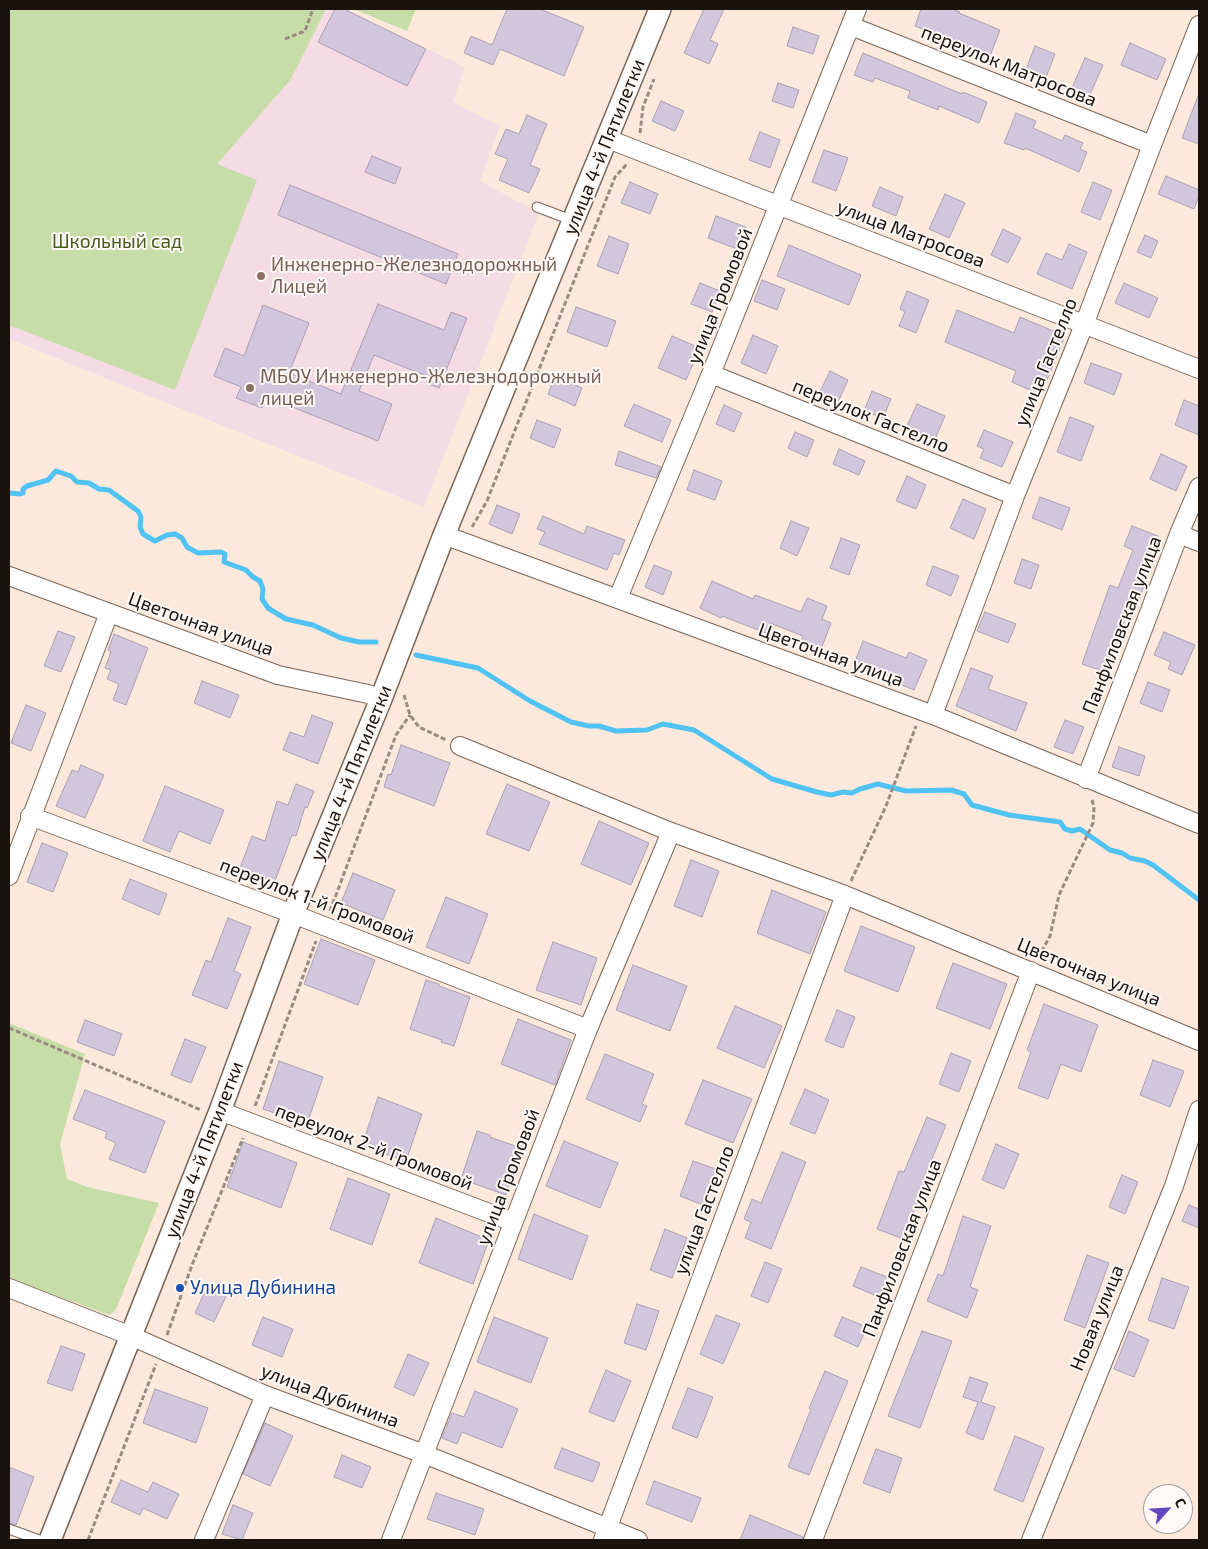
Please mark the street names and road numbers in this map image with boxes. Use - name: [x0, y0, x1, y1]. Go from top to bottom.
- street label: переулок Матросова: [918, 20, 1100, 112]
- street label: улица 4-й Пятилетки: [558, 56, 650, 238]
- street label: улица Матросова: [834, 195, 988, 273]
- street label: улица Громовой: [682, 225, 758, 367]
- street label: улица Гастелло: [1010, 294, 1082, 430]
- street label: переулок Гастелло: [789, 374, 953, 458]
- street label: Панфиловская улица: [1078, 533, 1166, 717]
- street label: Цветочная улица: [125, 587, 277, 661]
- street label: Цветочная улица: [755, 618, 907, 692]
- street label: улица 4-й Пятилетки: [305, 682, 397, 864]
- street label: переулок 1-й Громовой: [216, 853, 418, 949]
- street label: Цветочная улица: [1014, 933, 1164, 1011]
- street label: улица 4-й Пятилетки: [160, 1058, 248, 1242]
- street label: переулок 2-й Громовой: [272, 1099, 476, 1195]
- street label: улица Громовой: [471, 1105, 545, 1249]
- street label: улица Гастелло: [669, 1142, 739, 1278]
- street label: Панфиловская улица: [858, 1156, 946, 1340]
- street label: Новая улица: [1065, 1262, 1129, 1374]
- street label: улица Дубинина: [258, 1359, 402, 1433]

